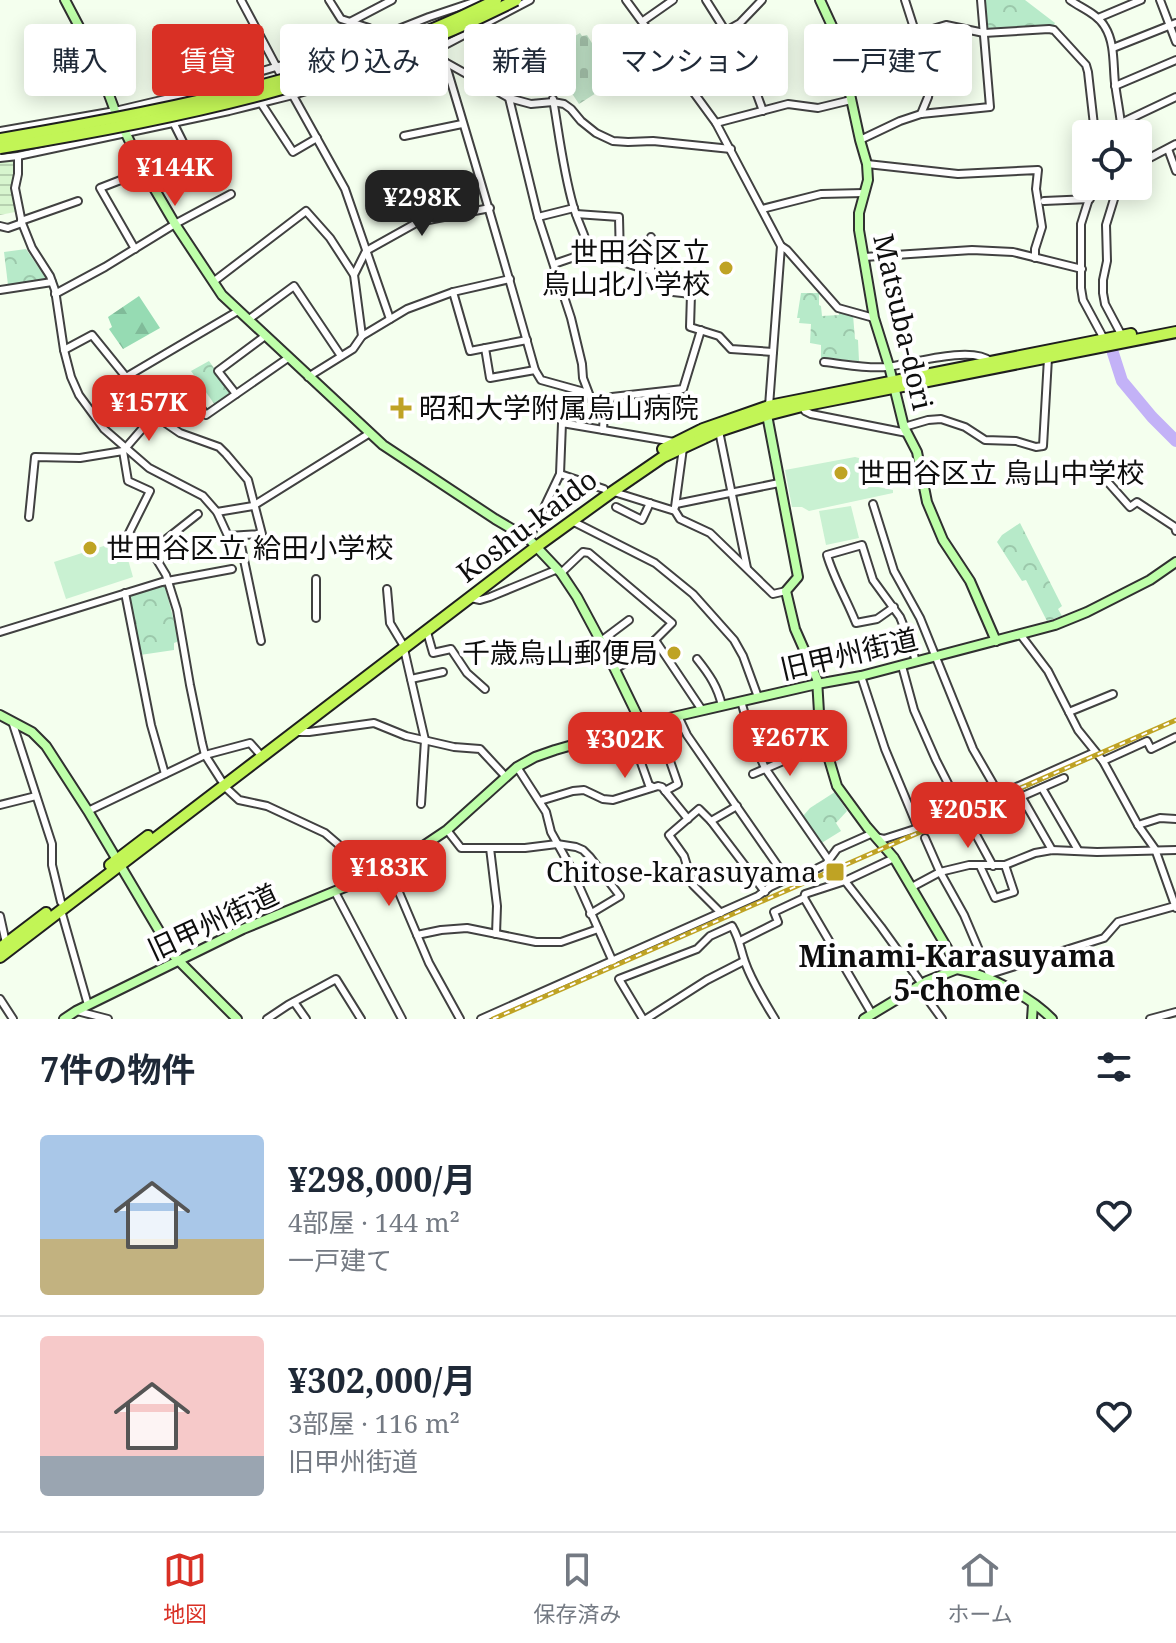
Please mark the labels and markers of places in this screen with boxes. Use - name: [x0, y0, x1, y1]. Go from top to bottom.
- pin: ¥144K: [119, 140, 231, 208]
- pin: ¥298K: [366, 170, 478, 238]
- place label: 世田谷区立 烏山北小学校: [542, 232, 710, 302]
- marker: 世田谷区立 烏山北小学校: [717, 259, 735, 277]
- pin: ¥157K: [93, 375, 205, 443]
- place label: 昭和大学附属烏山病院: [419, 388, 699, 426]
- marker: 昭和大学附属烏山病院: [390, 397, 412, 419]
- place label: 世田谷区立 烏山中学校: [857, 453, 1144, 491]
- marker: 世田谷区立 烏山中学校: [832, 464, 850, 482]
- place label: 世田谷区立 給田小学校: [106, 528, 393, 566]
- marker: 世田谷区立 給田小学校: [81, 539, 99, 557]
- place label: 千歳烏山郵便局: [462, 633, 658, 671]
- marker: 千歳烏山郵便局: [665, 644, 683, 662]
- pin: ¥267K: [734, 710, 846, 778]
- pin: ¥302K: [569, 712, 681, 780]
- pin: ¥205K: [912, 782, 1024, 850]
- pin: ¥183K: [333, 840, 445, 908]
- place label: Chitose-karasuyama: [546, 852, 817, 890]
- marker: Chitose-karasuyama: [824, 861, 846, 883]

